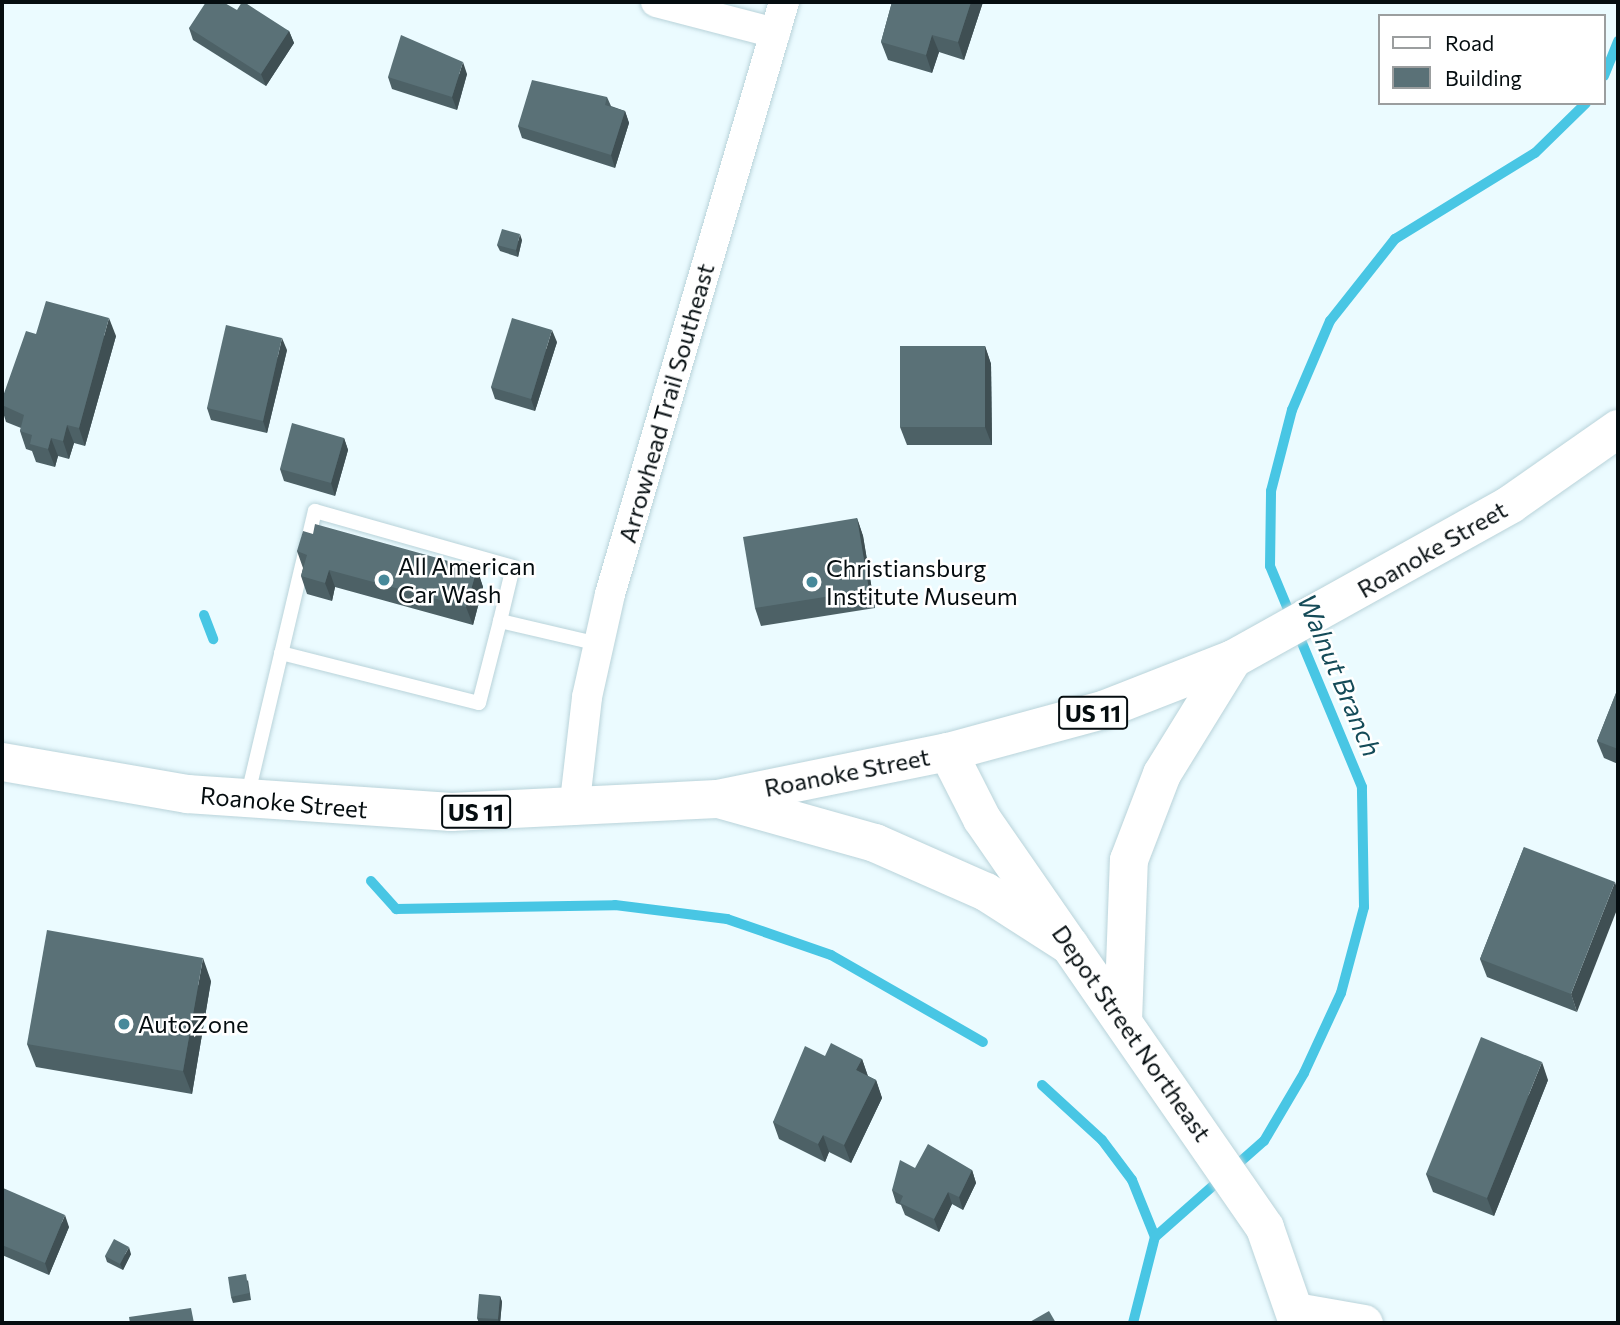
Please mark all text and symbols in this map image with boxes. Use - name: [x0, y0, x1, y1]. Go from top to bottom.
- legend: [1378, 14, 1606, 105]
- text: Road: [1445, 30, 1494, 55]
- text: Building: [1445, 65, 1522, 90]
- street label: Arrowhead Trail Southeast: [612, 260, 720, 546]
- street label: Roanoke Street: [1352, 495, 1512, 603]
- place label: All American Car Wash: [398, 552, 535, 608]
- place label: Christiansburg Institute Museum: [826, 554, 1018, 610]
- marker: All American Car Wash: [376, 572, 392, 588]
- marker: Christiansburg Institute Museum: [804, 574, 820, 590]
- water label: Walnut Branch: [1292, 589, 1388, 761]
- road number: US 11: [1058, 694, 1128, 733]
- street label: Roanoke Street: [762, 742, 932, 802]
- street label: Roanoke Street: [199, 780, 369, 824]
- road number: US 11: [441, 792, 511, 832]
- street label: Depot Street Northeast: [1046, 919, 1218, 1147]
- place label: AutoZone: [138, 1010, 249, 1038]
- marker: AutoZone: [116, 1016, 132, 1032]

